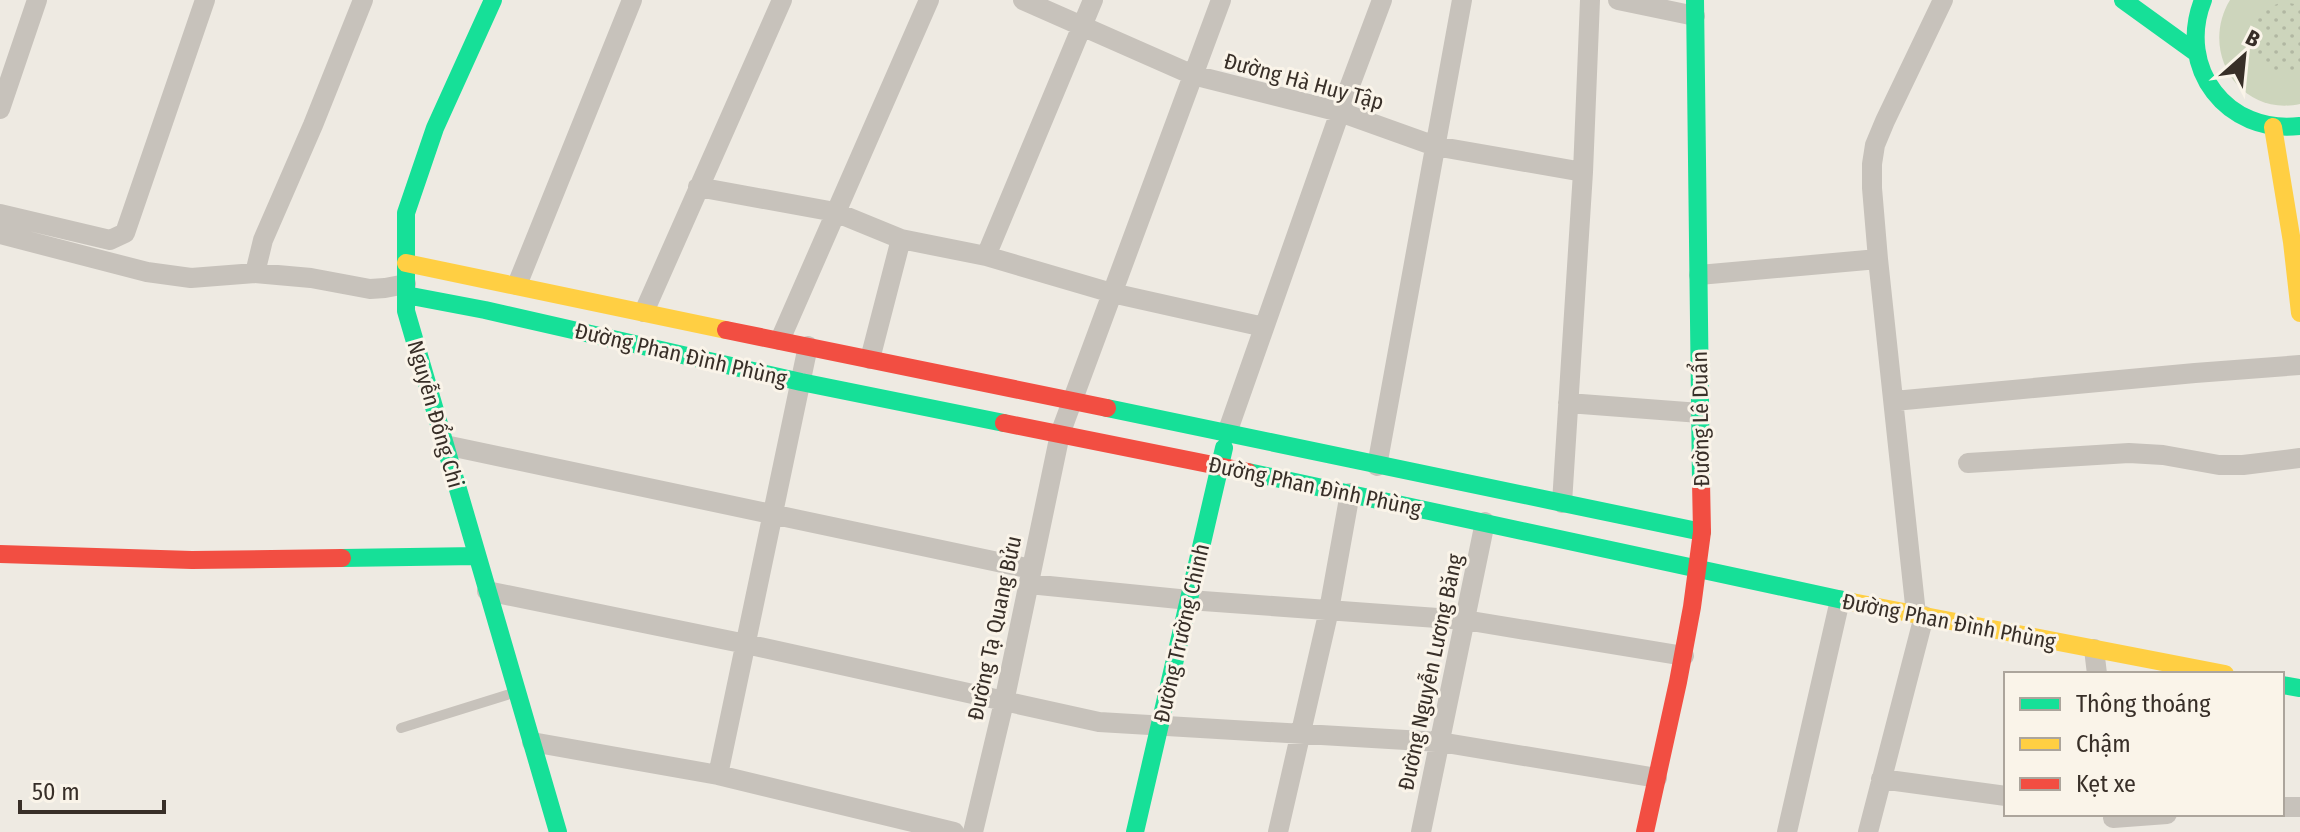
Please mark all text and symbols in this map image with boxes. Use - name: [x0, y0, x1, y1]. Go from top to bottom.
- north arrow: [2204, 16, 2284, 96]
- text: B: [2241, 24, 2264, 53]
- street label: Đường Hà Huy Tập: [1221, 47, 1387, 116]
- street label: Đường Phan Đình Phùng: [572, 317, 790, 392]
- street label: Nguyễn Đổng Chi: [402, 337, 470, 491]
- street label: Đường Lê Duẩn: [1685, 351, 1715, 487]
- street label: Đường Phan Đình Phùng: [1206, 451, 1424, 522]
- street label: Đường Tạ Quang Bửu: [962, 533, 1027, 723]
- street label: Đường Trường Chinh: [1148, 541, 1215, 725]
- street label: Đường Nguyễn Lương Băng: [1392, 551, 1469, 793]
- street label: Đường Phan Đình Phùng: [1840, 588, 2059, 656]
- legend: [2004, 672, 2284, 816]
- text: Thông thoáng: [2076, 690, 2211, 718]
- text: Chậm: [2076, 730, 2131, 758]
- scale bar: [20, 764, 164, 814]
- text: Kẹt xe: [2076, 770, 2136, 798]
- text: 50 m: [32, 778, 80, 806]

